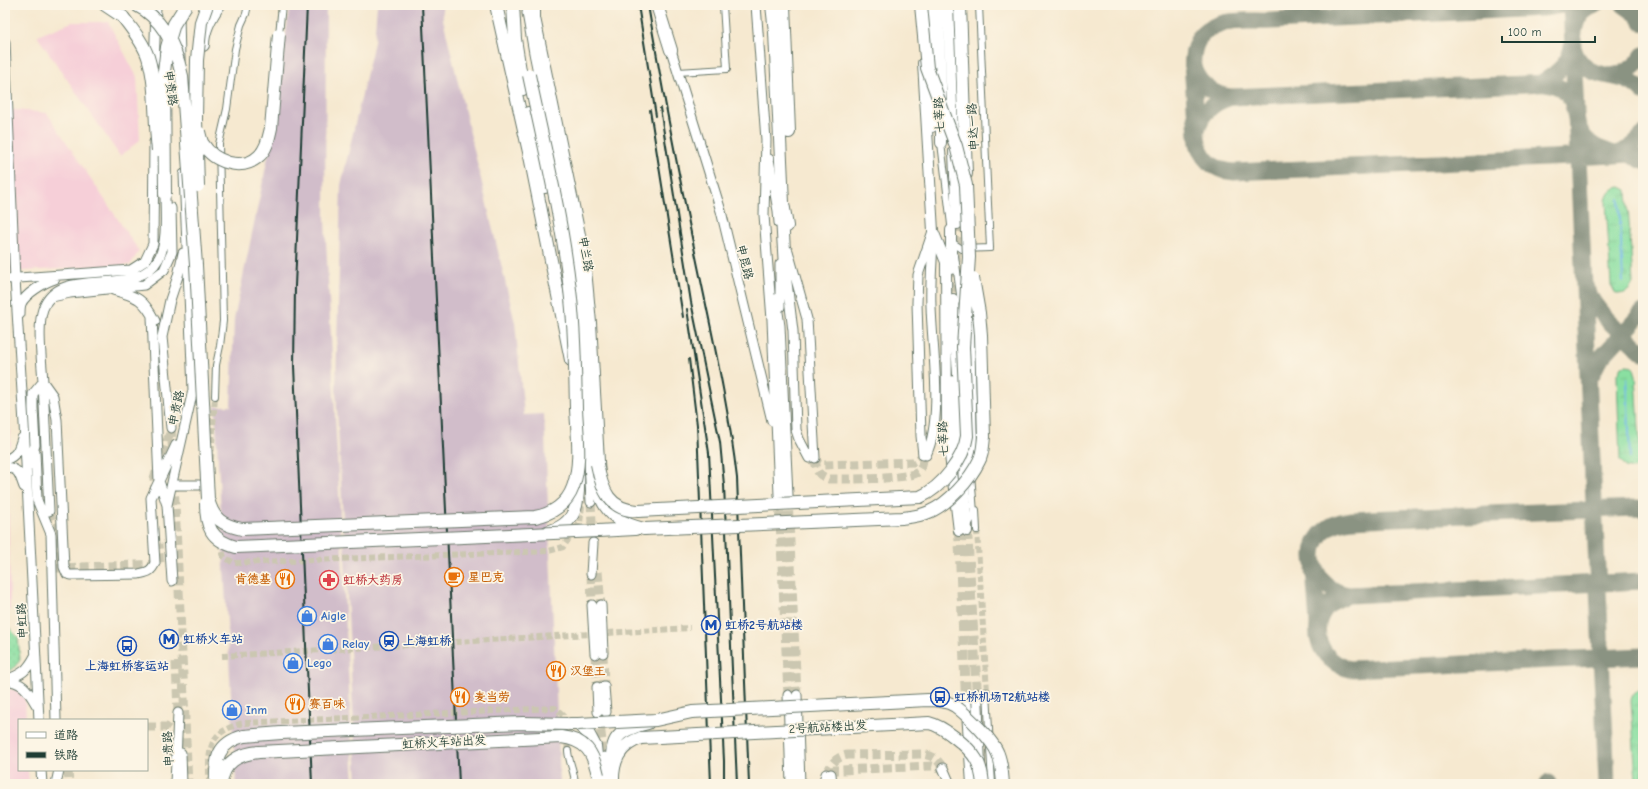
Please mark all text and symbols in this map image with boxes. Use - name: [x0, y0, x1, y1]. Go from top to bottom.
- scale bar: [1502, 18, 1595, 44]
- text: 100 m: [1508, 25, 1541, 39]
- street label: 申贵路: [162, 69, 180, 107]
- street label: 七莘路: [931, 97, 947, 133]
- street label: 申达一路: [965, 103, 981, 151]
- street label: 申兰路: [576, 235, 596, 273]
- street label: 申昆路: [734, 243, 756, 281]
- street label: 申贵路: [165, 389, 187, 427]
- street label: 七莘路: [935, 421, 951, 457]
- cafe icon: 星巴克: [443, 566, 465, 588]
- restaurant icon: 肯德基: [274, 568, 296, 590]
- pharmacy icon: 虹桥大药房: [318, 569, 340, 591]
- place label: 星巴克: [468, 570, 504, 584]
- place label: 肯德基: [235, 572, 271, 586]
- place label: 虹桥大药房: [343, 573, 403, 587]
- street label: 申虹路: [14, 603, 30, 639]
- shop icon: Aigle: [296, 605, 318, 627]
- place label: Aigle: [321, 609, 346, 623]
- metro station icon: 虹桥2号航站楼: [700, 614, 722, 636]
- place label: 虹桥2号航站楼: [725, 618, 803, 632]
- metro station icon: 虹桥火车站: [158, 628, 180, 650]
- station icon: 上海虹桥: [378, 630, 400, 652]
- place label: 虹桥火车站: [183, 632, 243, 646]
- shop icon: Relay: [317, 633, 339, 655]
- place label: 上海虹桥: [403, 634, 452, 648]
- bus stop icon: 上海虹桥客运站: [116, 635, 138, 657]
- place label: Relay: [342, 637, 370, 651]
- shop icon: Lego: [282, 652, 304, 674]
- place label: Lego: [307, 656, 332, 670]
- place label: 上海虹桥客运站: [85, 659, 169, 673]
- restaurant icon: 汉堡王: [545, 660, 567, 682]
- place label: 汉堡王: [570, 664, 606, 678]
- restaurant icon: 麦当劳: [449, 686, 471, 708]
- bus stop icon: 虹桥机场T2航站楼: [929, 686, 951, 708]
- place label: 麦当劳: [474, 690, 510, 704]
- place label: 虹桥机场T2航站楼: [954, 690, 1050, 704]
- restaurant icon: 赛百味: [284, 693, 306, 715]
- place label: 赛百味: [309, 697, 345, 711]
- shop icon: Inm: [221, 699, 243, 721]
- place label: Inm: [246, 703, 267, 717]
- street label: 2号航站楼出发: [789, 718, 867, 736]
- legend: [18, 719, 148, 771]
- text: 道路: [54, 728, 78, 742]
- street label: 申贵路: [160, 731, 176, 767]
- street label: 虹桥火车站出发: [402, 733, 486, 751]
- text: 铁路: [54, 748, 78, 762]

